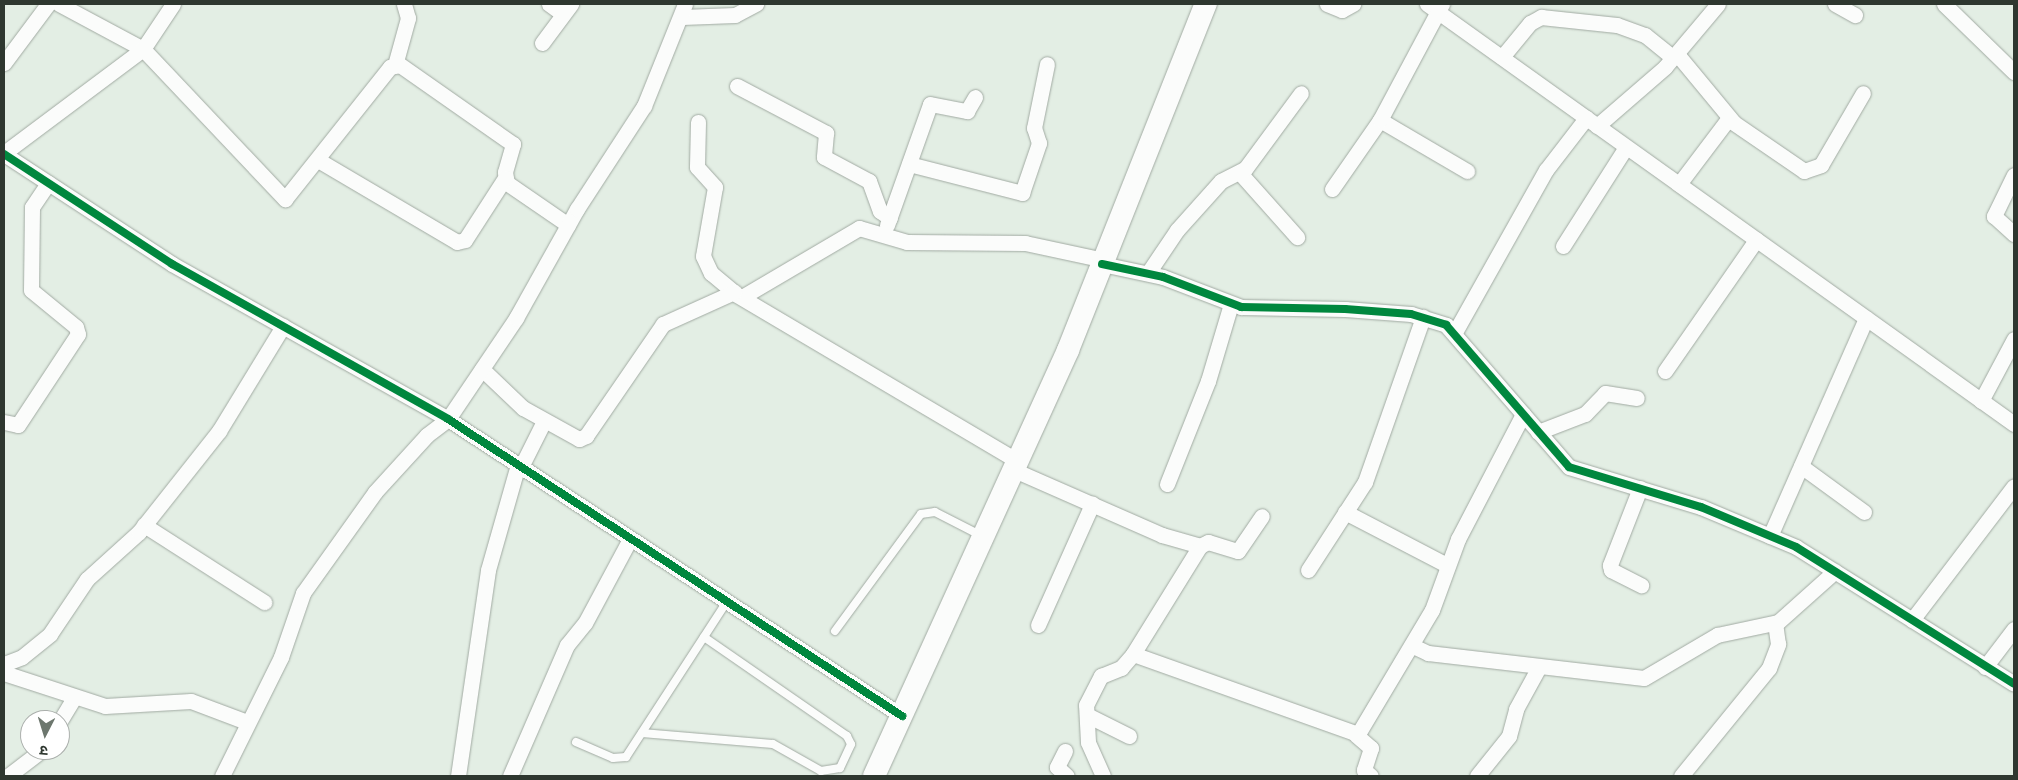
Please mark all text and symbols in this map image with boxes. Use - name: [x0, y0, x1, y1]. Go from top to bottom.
- north arrow: [20, 710, 70, 760]
- text: उ: [39, 741, 49, 758]

